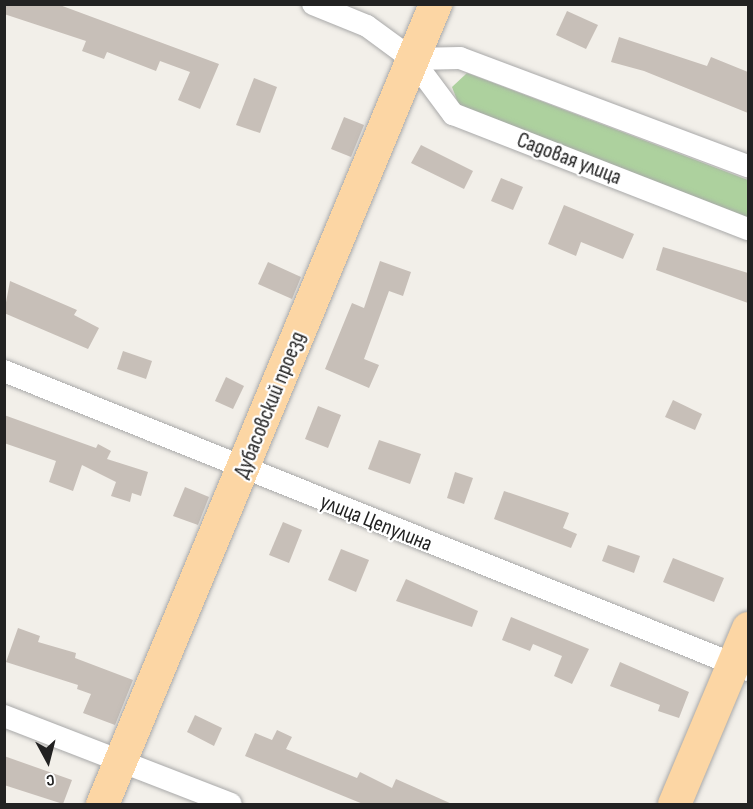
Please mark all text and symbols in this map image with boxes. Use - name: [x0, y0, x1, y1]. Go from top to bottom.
- street label: Садовая улица: [513, 127, 625, 191]
- street label: Дубасовский проезд: [229, 328, 311, 482]
- street label: улица Цепулина: [316, 489, 436, 557]
- north arrow: [18, 731, 78, 791]
- text: С: [45, 769, 55, 789]

